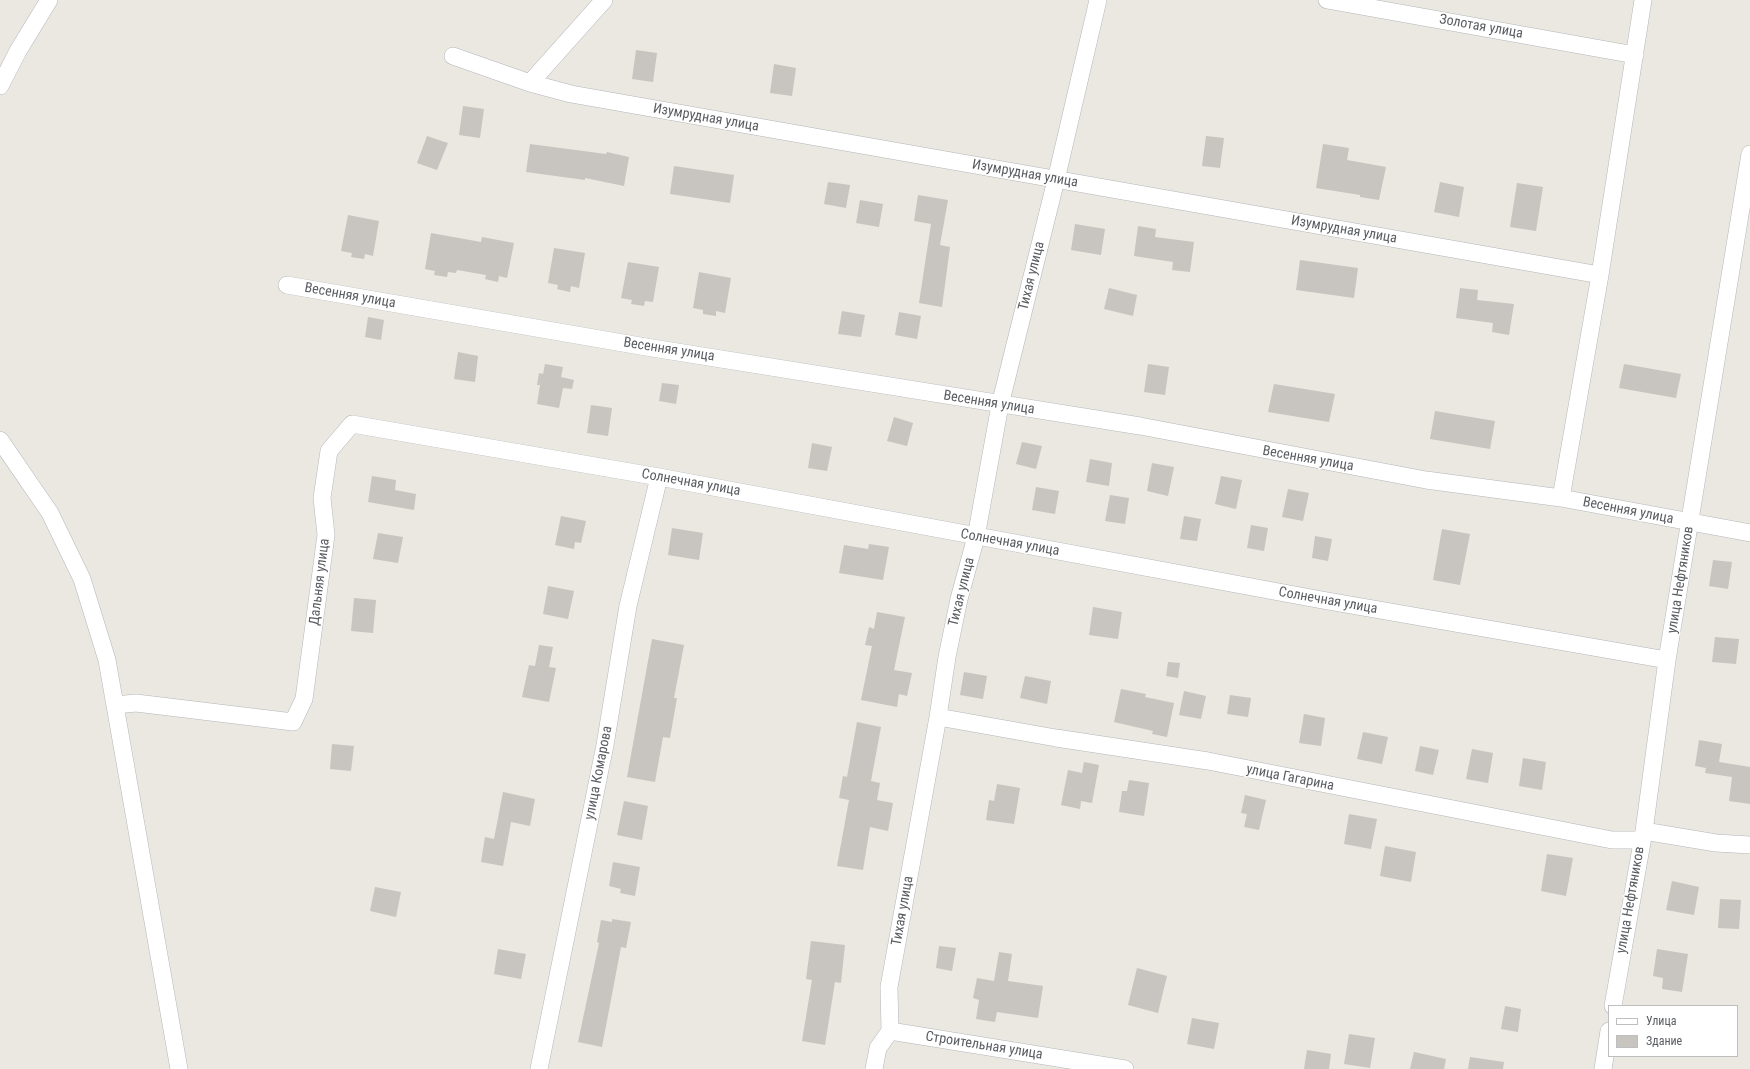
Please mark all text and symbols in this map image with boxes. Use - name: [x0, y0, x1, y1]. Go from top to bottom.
- street label: Золотая улица: [1438, 11, 1524, 43]
- street label: Изумрудная улица: [652, 100, 760, 136]
- street label: Изумрудная улица: [971, 156, 1079, 192]
- street label: Изумрудная улица: [1290, 212, 1398, 248]
- street label: Тихая улица: [1015, 240, 1049, 312]
- street label: Весенняя улица: [303, 280, 397, 312]
- street label: Весенняя улица: [622, 335, 716, 365]
- street label: Весенняя улица: [942, 388, 1036, 418]
- street label: Весенняя улица: [1261, 443, 1355, 475]
- street label: Солнечная улица: [640, 466, 742, 500]
- street label: Весенняя улица: [1581, 494, 1675, 528]
- street label: улица Нефтяников: [1664, 525, 1698, 635]
- street label: Солнечная улица: [959, 526, 1061, 560]
- street label: Дальняя улица: [306, 538, 334, 626]
- street label: Тихая улица: [945, 556, 979, 628]
- street label: Солнечная улица: [1277, 584, 1379, 618]
- street label: улица Комарова: [582, 725, 616, 821]
- street label: улица Гагарина: [1245, 761, 1335, 795]
- street label: улица Нефтяников: [1613, 845, 1649, 955]
- street label: Тихая улица: [889, 875, 917, 947]
- legend: [1608, 1005, 1738, 1057]
- text: Улица: [1646, 1014, 1676, 1028]
- street label: Строительная улица: [924, 1028, 1044, 1064]
- text: Здание: [1646, 1034, 1682, 1048]

